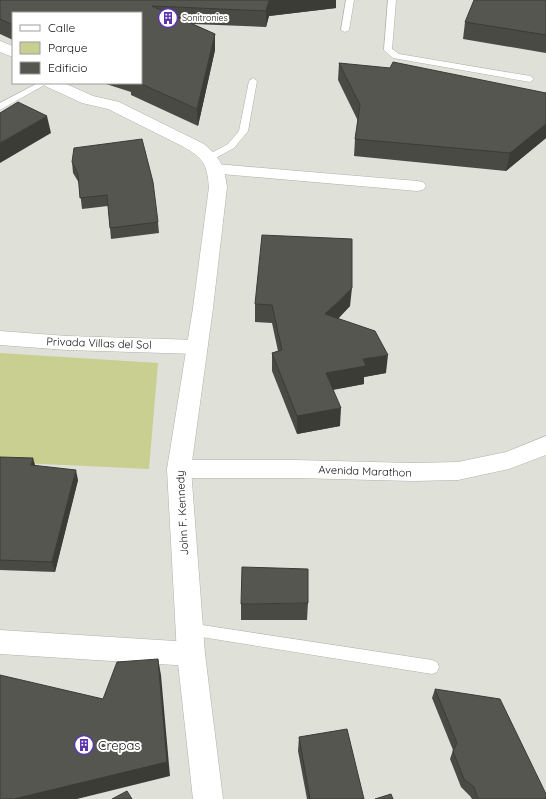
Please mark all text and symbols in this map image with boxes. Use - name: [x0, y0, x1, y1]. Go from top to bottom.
- building icon: Sonitronies: [157, 7, 179, 29]
- legend: [12, 12, 142, 84]
- place label: Sonitronies: [182, 12, 228, 23]
- text: Calle: [48, 20, 76, 35]
- text: Parque: [48, 40, 88, 55]
- text: Edificio: [48, 60, 88, 75]
- street label: Privada Villas del Sol: [46, 334, 152, 352]
- street label: Avenida Marathon: [318, 462, 412, 480]
- street label: John F. Kennedy: [173, 470, 191, 556]
- building icon: Crepas: [73, 734, 95, 756]
- place label: Crepas: [98, 737, 140, 753]

